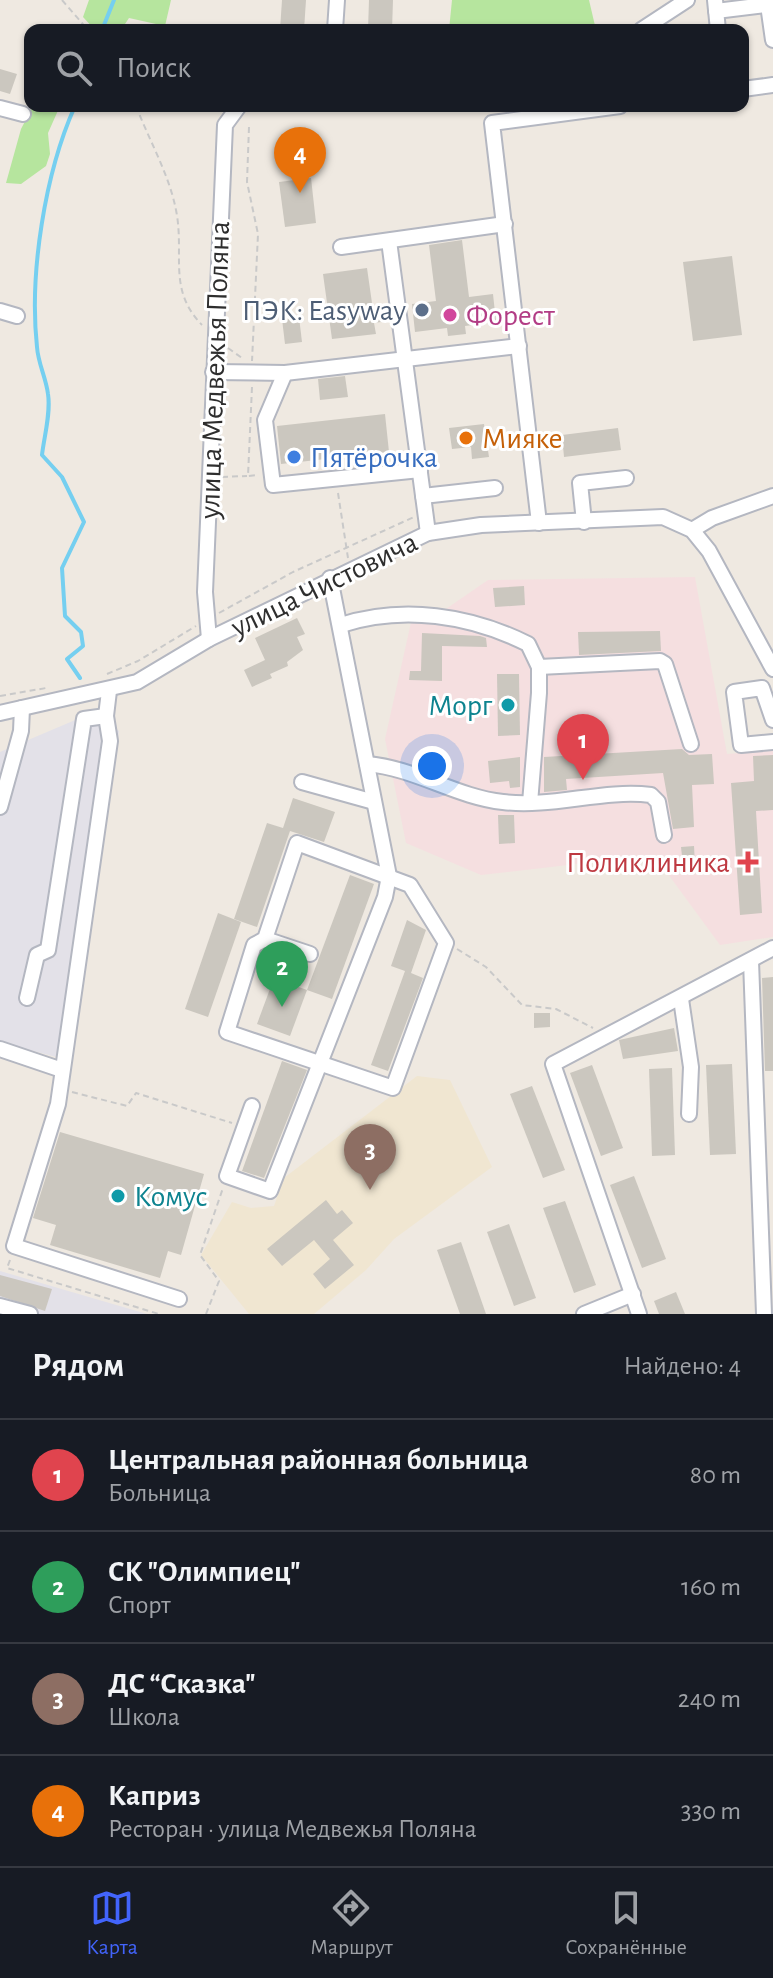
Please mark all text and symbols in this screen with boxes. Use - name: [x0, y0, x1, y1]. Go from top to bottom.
- search box: [24, 24, 749, 112]
- icon: search: [52, 46, 96, 90]
- text: Поиск: [116, 53, 191, 83]
- pin: 4: [274, 127, 326, 193]
- street label: улица Медвежья Поляна: [195, 221, 235, 521]
- place label: ПЭК: Easyway: [242, 296, 406, 326]
- marker: ПЭК: Easyway: [413, 301, 431, 319]
- place label: Форест: [466, 301, 555, 331]
- marker: Форест: [441, 306, 459, 324]
- place label: Мияке: [482, 424, 563, 454]
- marker: Мияке: [457, 429, 475, 447]
- place label: Пятёрочка: [310, 443, 438, 473]
- marker: Пятёрочка: [285, 448, 303, 466]
- street label: улица Чистовича: [225, 527, 423, 643]
- place label: Морг: [428, 691, 493, 721]
- marker: Морг: [499, 696, 517, 714]
- pin: 1: [557, 714, 609, 780]
- your location: [412, 746, 452, 786]
- place label: Поликлиника: [566, 848, 730, 878]
- marker: Поликлиника: [737, 851, 759, 873]
- pin: 2: [256, 941, 308, 1007]
- pin: 3: [344, 1124, 396, 1190]
- place label: Комус: [134, 1182, 208, 1212]
- marker: Комус: [109, 1187, 127, 1205]
- text: Рядом: [32, 1349, 124, 1383]
- text: Найдено: 4: [623, 1353, 741, 1379]
- text: Центральная районная больница: [108, 1445, 528, 1475]
- text: 1: [53, 1462, 63, 1488]
- text: 80 m: [690, 1462, 741, 1488]
- text: Больница: [108, 1480, 211, 1506]
- text: СК "Олимпиец": [108, 1557, 301, 1587]
- text: 2: [52, 1574, 64, 1600]
- text: 160 m: [681, 1574, 741, 1600]
- text: Спорт: [108, 1592, 171, 1618]
- text: ДС “Сказка": [108, 1669, 256, 1699]
- text: 3: [52, 1686, 64, 1712]
- text: 240 m: [678, 1686, 741, 1712]
- text: Школа: [108, 1704, 180, 1730]
- text: Каприз: [108, 1781, 201, 1811]
- text: 4: [51, 1798, 65, 1824]
- text: 330 m: [681, 1798, 741, 1824]
- text: Ресторан · улица Медвежья Поляна: [108, 1816, 477, 1842]
- tab: Карта: [86, 1886, 138, 1960]
- tab: Маршрут: [310, 1886, 393, 1960]
- tab: Сохранённые: [565, 1886, 687, 1960]

